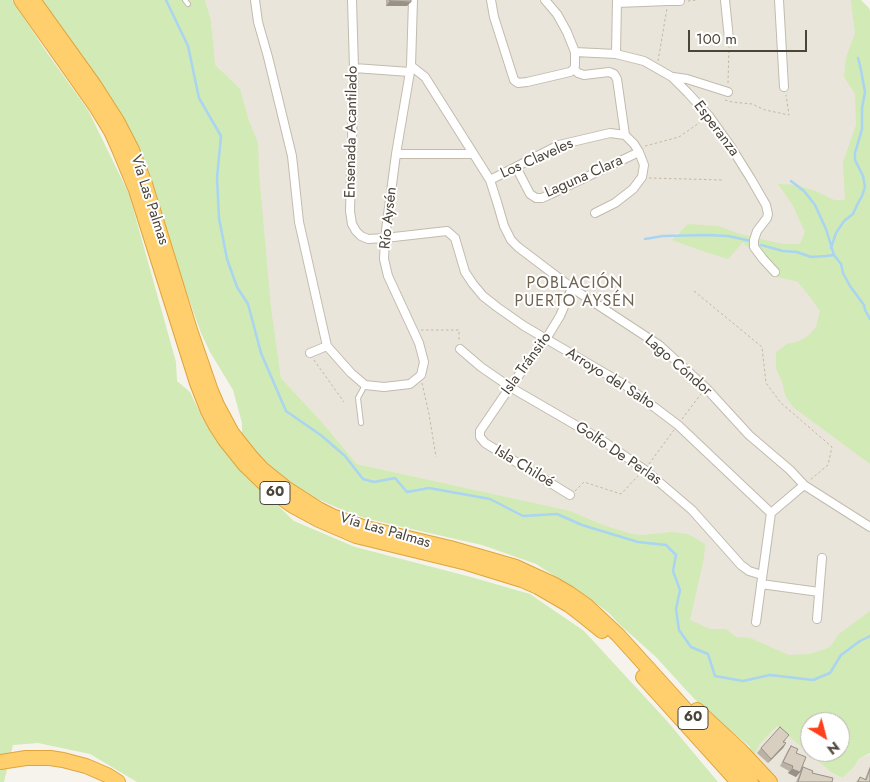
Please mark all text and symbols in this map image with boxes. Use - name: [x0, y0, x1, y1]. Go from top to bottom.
- scale bar: [690, 20, 809, 52]
- text: 100 m: [696, 28, 737, 50]
- street label: Ensenada Acantilado: [342, 66, 362, 198]
- street label: Esperanza: [689, 98, 743, 160]
- street label: Los Claveles: [498, 135, 576, 183]
- street label: Laguna Clara: [542, 152, 626, 202]
- street label: Vía Las Palmas: [126, 153, 172, 247]
- street label: Río Aysén: [377, 186, 401, 250]
- district label: POBLACIÓN PUERTO AYSÉN: [513, 274, 637, 312]
- street label: Isla Tránsito: [498, 329, 556, 399]
- street label: Lago Cóndor: [641, 332, 715, 400]
- street label: Arroyo del Salto: [562, 344, 658, 414]
- street label: Golfo De Perlas: [572, 419, 664, 489]
- street label: Isla Chiloé: [491, 442, 557, 492]
- road number: 60: [260, 482, 290, 504]
- street label: Vía Las Palmas: [338, 509, 432, 553]
- road number: 60: [678, 706, 708, 730]
- north arrow: [800, 712, 850, 762]
- text: N: [823, 737, 844, 760]

